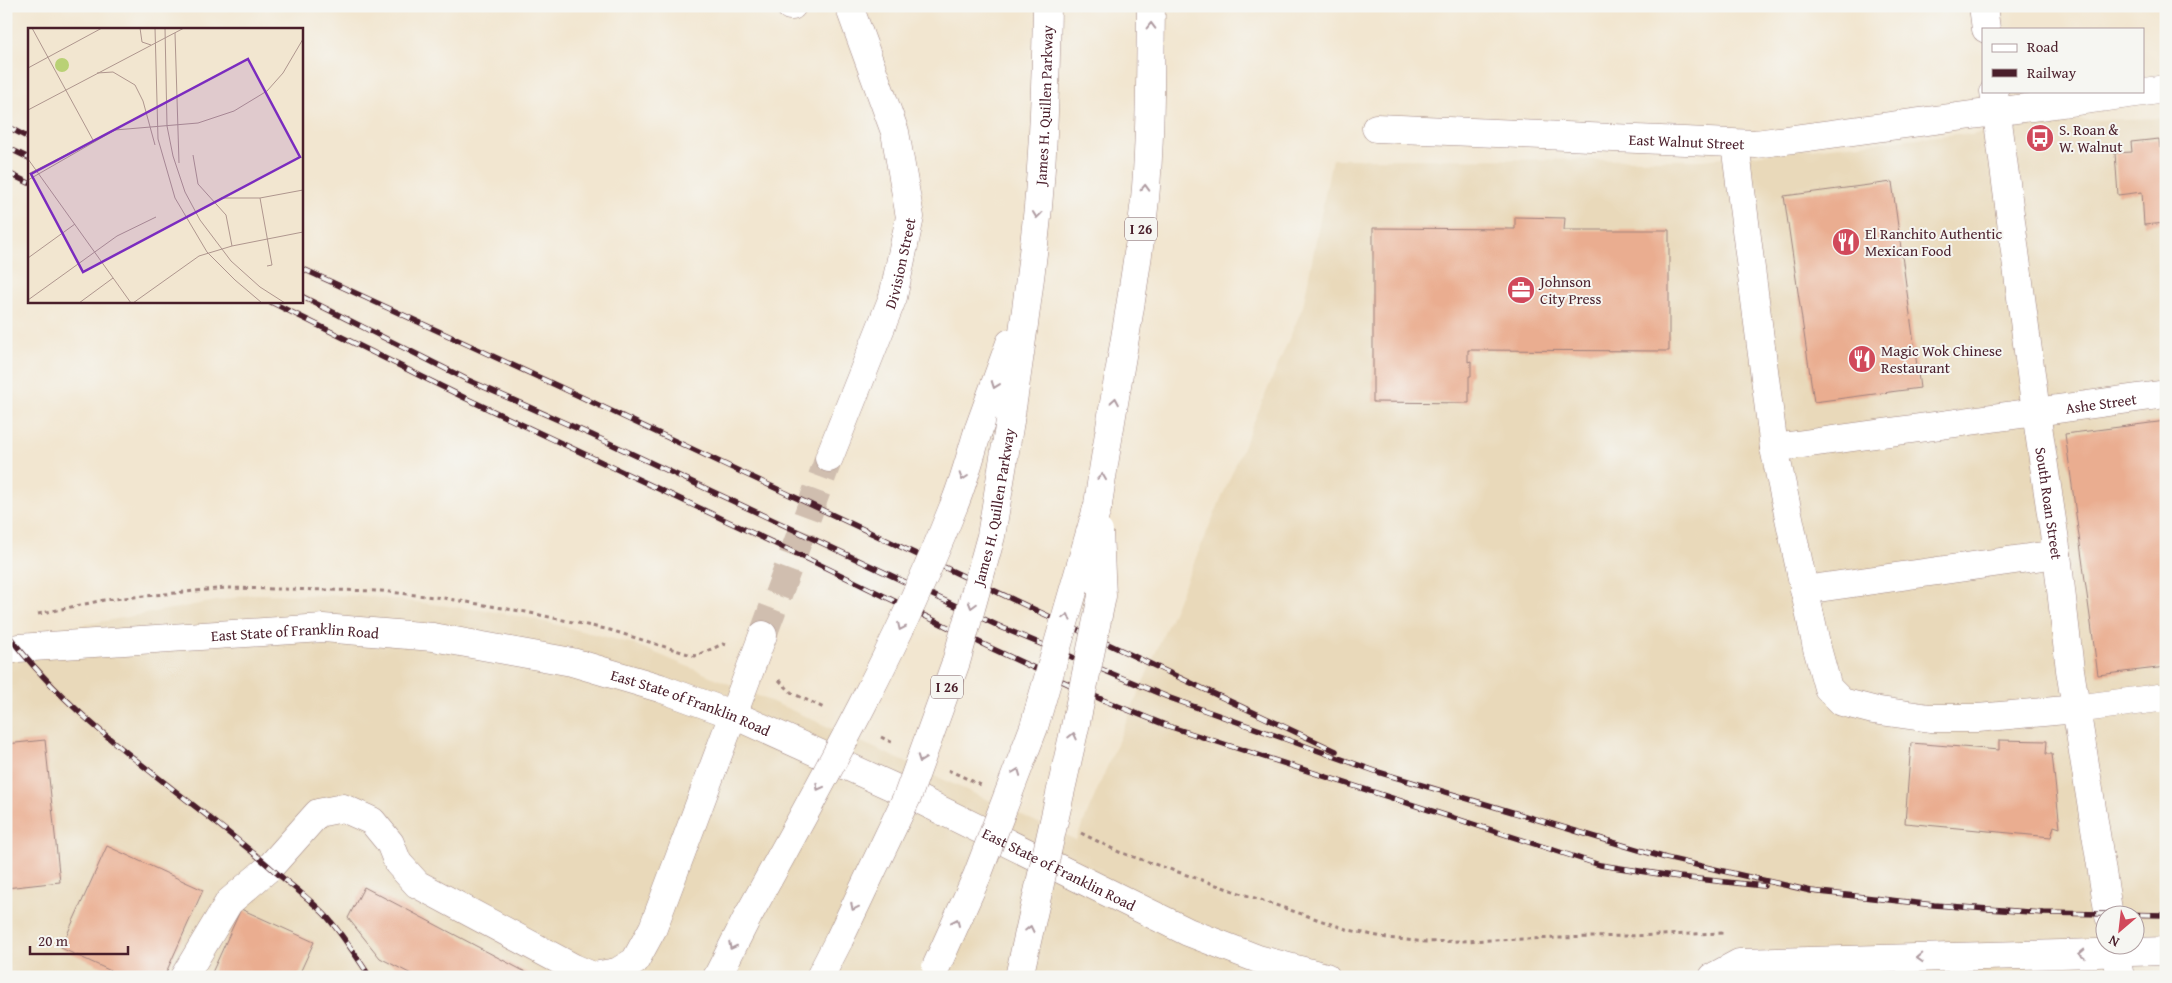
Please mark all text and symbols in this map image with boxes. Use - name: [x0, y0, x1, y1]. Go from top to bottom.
- one-way arrow: [1146, 22, 1156, 30]
- street label: James H. Quillen Parkway: [1029, 24, 1057, 188]
- inset map: [28, 28, 302, 302]
- legend: [1982, 28, 2144, 92]
- text: Road: [2027, 36, 2058, 57]
- text: Railway: [2027, 62, 2077, 83]
- place label: S. Roan & W. Walnut: [2059, 119, 2123, 157]
- bus stop icon: S. Roan & W. Walnut: [2025, 123, 2055, 153]
- street label: East Walnut Street: [1628, 128, 1746, 154]
- one-way arrow: [1140, 184, 1151, 192]
- one-way arrow: [1032, 211, 1043, 219]
- street label: Division Street: [879, 215, 920, 312]
- road number: I 26: [1125, 218, 1157, 240]
- place label: El Ranchito Authentic Mexican Food: [1865, 223, 2002, 261]
- restaurant icon: El Ranchito Authentic Mexican Food: [1831, 227, 1861, 257]
- place label: Johnson City Press: [1538, 271, 1601, 309]
- office icon: Johnson City Press: [1506, 275, 1536, 305]
- place label: Magic Wok Chinese Restaurant: [1881, 340, 2002, 378]
- restaurant icon: Magic Wok Chinese Restaurant: [1847, 344, 1877, 374]
- one-way arrow: [991, 380, 1001, 389]
- street label: Ashe Street: [2064, 388, 2139, 418]
- one-way arrow: [1109, 397, 1119, 405]
- street label: James H. Quillen Parkway: [967, 426, 1019, 590]
- street label: South Roan Street: [2031, 446, 2068, 561]
- one-way arrow: [959, 473, 969, 481]
- one-way arrow: [1096, 473, 1107, 481]
- one-way arrow: [967, 601, 977, 609]
- one-way arrow: [1061, 614, 1071, 622]
- street label: East State of Franklin Road: [210, 617, 380, 646]
- one-way arrow: [896, 622, 907, 631]
- street label: East State of Franklin Road: [608, 664, 774, 741]
- road number: I 26: [931, 676, 963, 699]
- one-way arrow: [1067, 732, 1078, 741]
- one-way arrow: [917, 755, 927, 763]
- one-way arrow: [1011, 768, 1021, 777]
- one-way arrow: [815, 782, 825, 791]
- street label: East State of Franklin Road: [979, 822, 1140, 915]
- one-way arrow: [850, 902, 860, 911]
- north arrow: [2094, 906, 2144, 956]
- one-way arrow: [949, 918, 960, 927]
- scale bar: [30, 923, 128, 955]
- one-way arrow: [1024, 925, 1035, 934]
- text: 20 m: [38, 930, 69, 951]
- text: N: [2105, 930, 2123, 953]
- one-way arrow: [728, 941, 738, 950]
- one-way arrow: [2078, 948, 2086, 959]
- one-way arrow: [1915, 952, 1923, 963]

